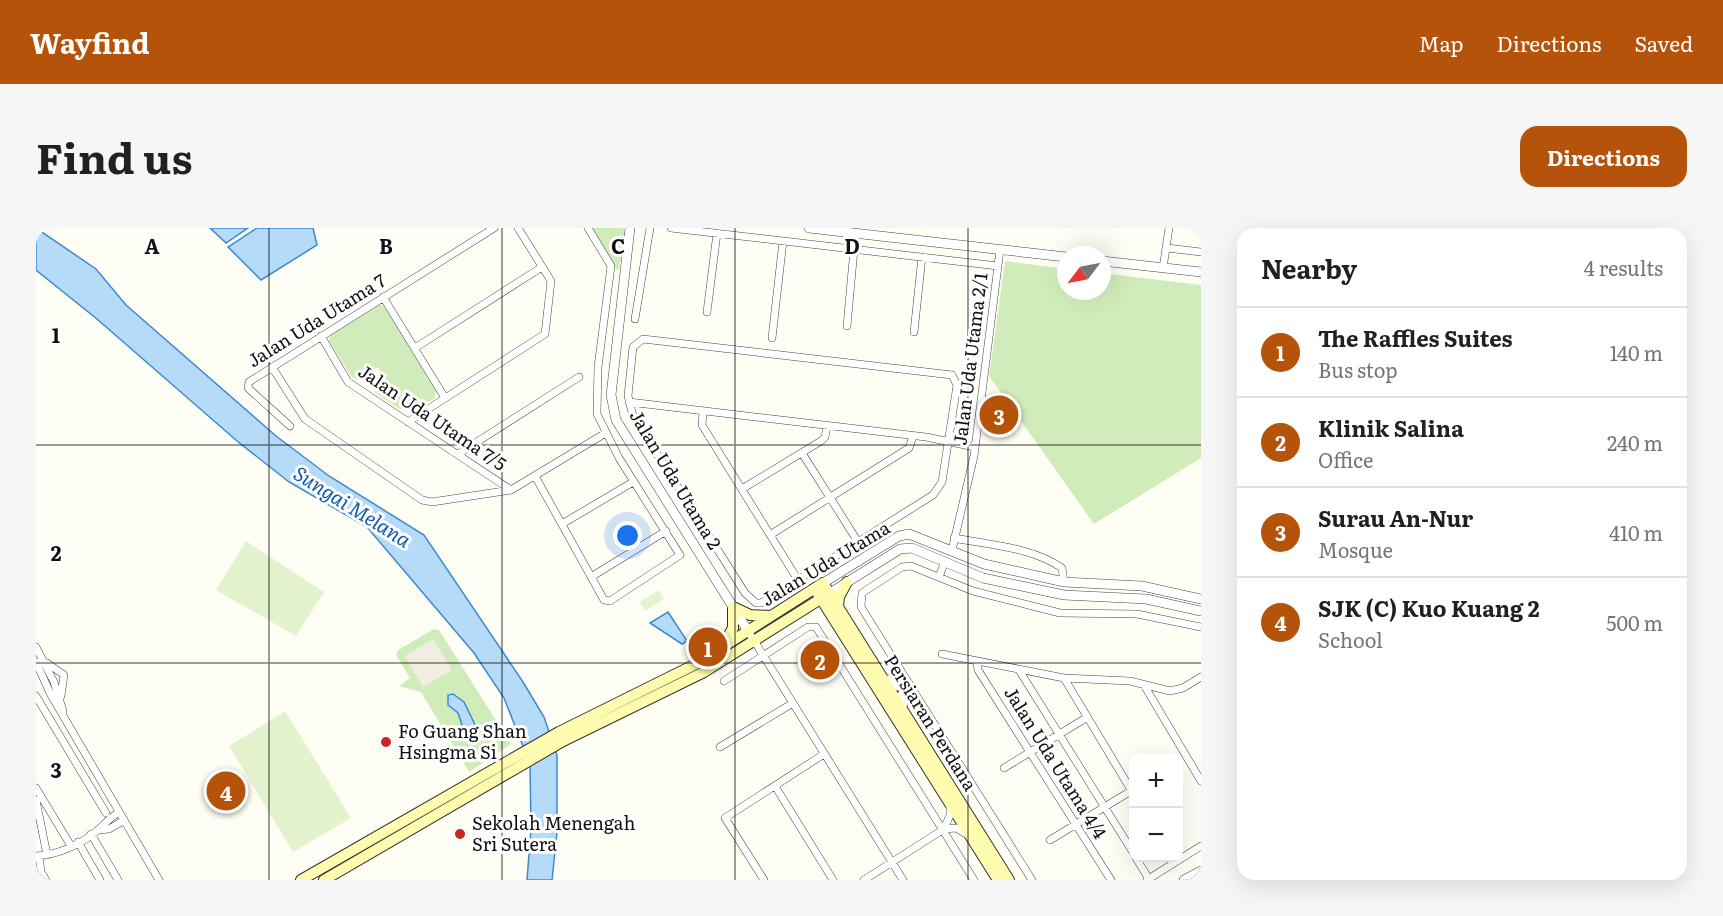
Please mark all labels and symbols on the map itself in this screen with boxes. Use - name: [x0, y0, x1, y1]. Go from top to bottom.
- text: A: [144, 230, 160, 260]
- text: B: [379, 230, 393, 260]
- text: C: [611, 230, 625, 260]
- text: D: [844, 230, 860, 260]
- north arrow: [1057, 246, 1111, 300]
- street label: Jalan Uda Utama 7: [242, 266, 391, 373]
- street label: Jalan Uda Utama 2/1: [946, 271, 993, 447]
- text: 1: [52, 319, 60, 349]
- street label: Jalan Uda Utama 7/5: [353, 357, 512, 477]
- pin: 3: [980, 392, 1018, 438]
- street label: Jalan Uda Utama 2: [624, 404, 729, 554]
- water label: Sungai Melana: [289, 457, 418, 554]
- street label: Jalan Uda Utama: [756, 513, 895, 612]
- your location: [613, 521, 642, 550]
- text: 2: [51, 537, 62, 567]
- pin: 1: [688, 624, 728, 670]
- pin: 2: [800, 638, 840, 682]
- street label: Persiaran Perdana: [878, 649, 984, 796]
- street label: Jalan Uda Utama 4/4: [998, 681, 1114, 844]
- place label: Fo Guang Shan Hsingma Si: [398, 717, 527, 765]
- marker: Fo Guang Shan Hsingma Si: [379, 735, 393, 749]
- text: 3: [50, 754, 62, 784]
- pin: 4: [206, 768, 246, 814]
- place label: Sekolah Menengah Sri Sutera: [472, 809, 635, 857]
- marker: Sekolah Menengah Sri Sutera: [453, 827, 467, 841]

